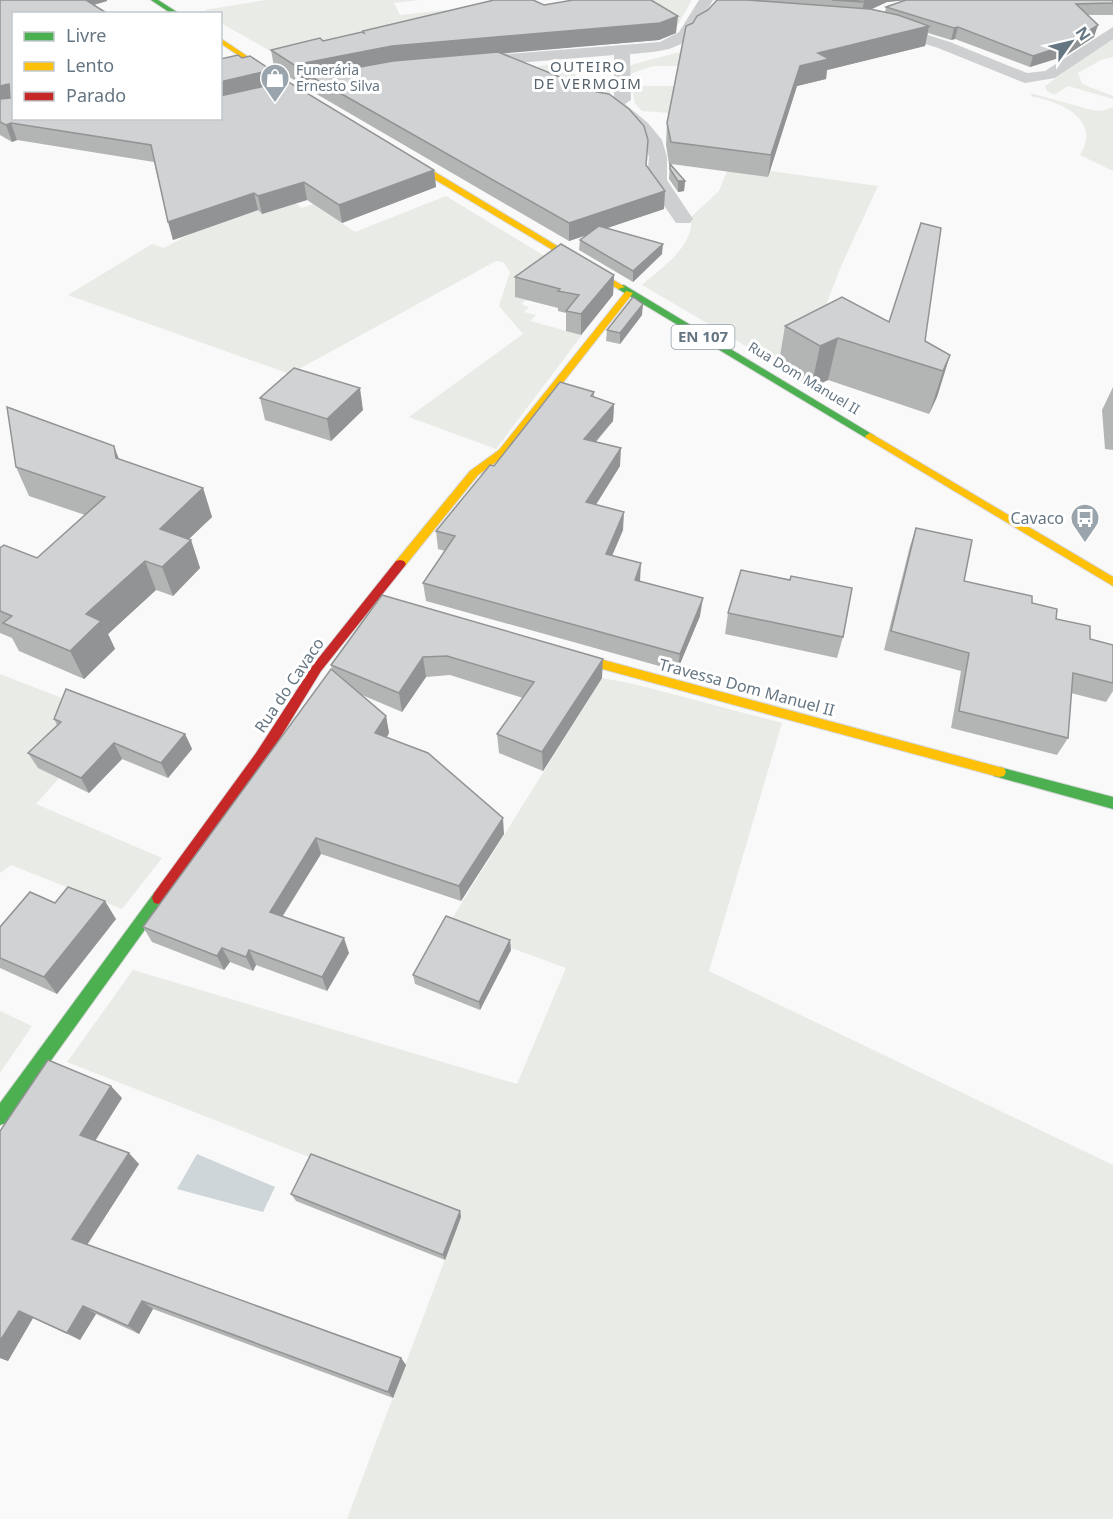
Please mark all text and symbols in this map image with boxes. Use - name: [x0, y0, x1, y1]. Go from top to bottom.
- legend: [12, 12, 222, 120]
- north arrow: [1041, 12, 1101, 72]
- text: N: [1071, 22, 1096, 45]
- text: Livre: [66, 23, 106, 47]
- text: Lento: [66, 53, 114, 77]
- district label: OUTEIRO DE VERMOIM: [534, 56, 642, 93]
- place label: Funerária Ernesto Silva: [296, 60, 380, 95]
- shop icon: Funerária Ernesto Silva: [259, 62, 291, 104]
- text: Parado: [66, 83, 126, 107]
- road number: EN 107: [672, 325, 734, 349]
- street label: Rua Dom Manuel II: [745, 337, 864, 418]
- bus stop icon: Cavaco: [1069, 502, 1101, 544]
- place label: Cavaco: [1010, 507, 1064, 529]
- street label: Rua do Cavaco: [249, 633, 329, 737]
- street label: Travessa Dom Manuel II: [657, 653, 837, 721]

